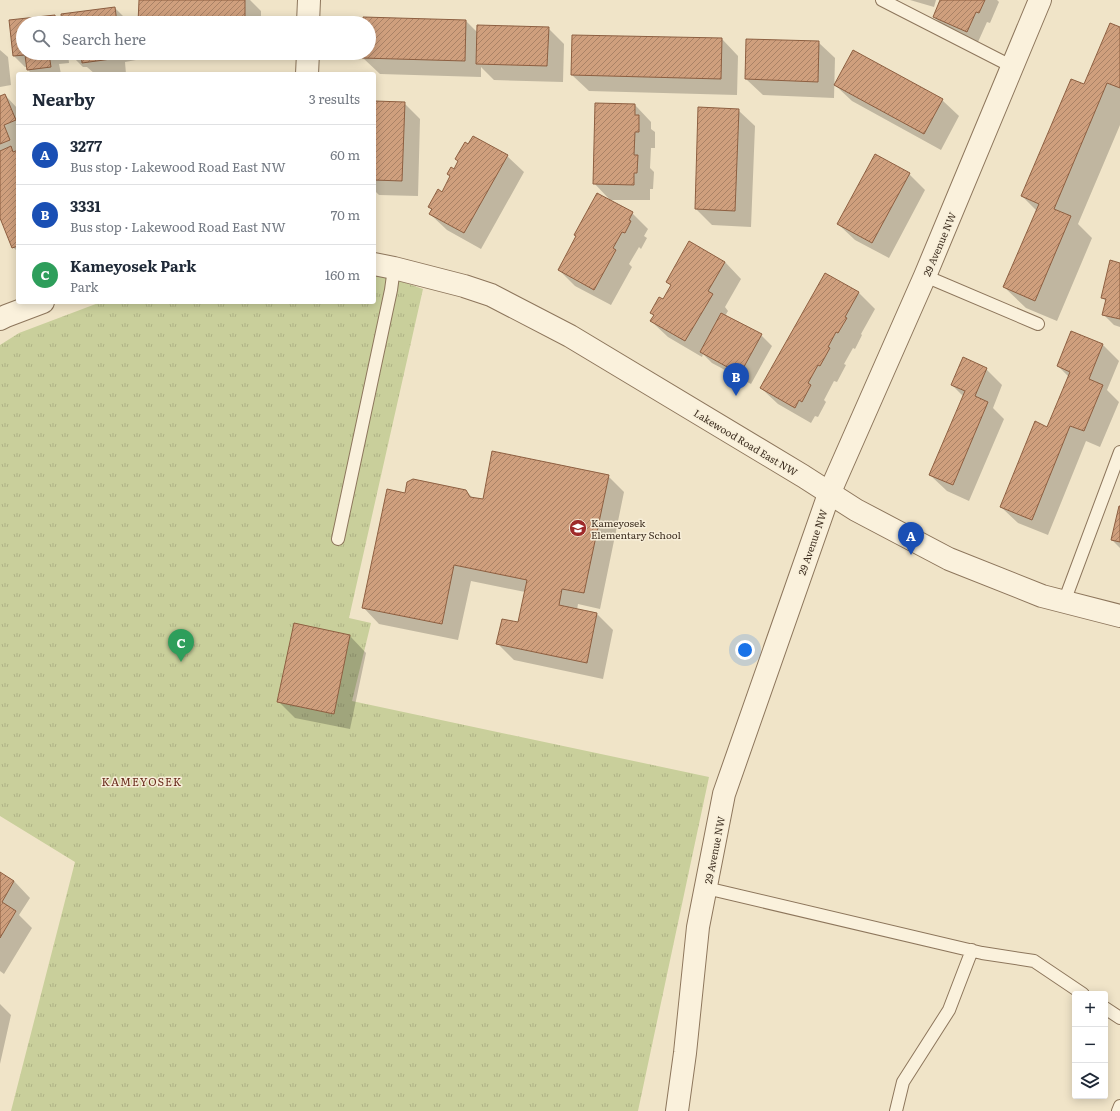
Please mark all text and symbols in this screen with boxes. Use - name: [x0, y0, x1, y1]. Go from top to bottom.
- search box: [16, 16, 376, 60]
- icon: search: [30, 27, 52, 49]
- text: Search here: [62, 27, 146, 50]
- text: Nearby: [32, 86, 95, 111]
- text: 3 results: [309, 89, 360, 108]
- text: 3277: [70, 134, 102, 157]
- text: A: [40, 145, 50, 164]
- text: 60 m: [330, 145, 360, 164]
- text: Bus stop · Lakewood Road East NW: [70, 157, 286, 176]
- text: 3331: [70, 194, 101, 217]
- text: B: [41, 205, 49, 224]
- text: 70 m: [331, 205, 360, 224]
- street label: 29 Avenue NW: [919, 209, 959, 279]
- text: Bus stop · Lakewood Road East NW: [70, 217, 286, 236]
- text: Kameyosek Park: [70, 254, 196, 277]
- text: C: [40, 265, 50, 284]
- text: 160 m: [325, 265, 360, 284]
- text: Park: [70, 277, 99, 296]
- pin: B: [723, 363, 749, 396]
- street label: Lakewood Road East NW: [691, 405, 801, 479]
- street label: 29 Avenue NW: [794, 507, 830, 577]
- place label: Kameyosek Elementary School: [591, 515, 681, 542]
- school or university icon: Kameyosek Elementary School: [568, 518, 588, 538]
- pin: A: [898, 522, 924, 555]
- pin: C: [168, 629, 194, 662]
- your location: [735, 640, 755, 660]
- district label: KAMEYOSEK: [102, 773, 182, 789]
- street label: 29 Avenue NW: [700, 815, 728, 885]
- map controls: [1072, 991, 1108, 1099]
- button: +: [1072, 991, 1108, 1027]
- button: −: [1072, 1027, 1108, 1063]
- button: layers: [1072, 1063, 1108, 1099]

